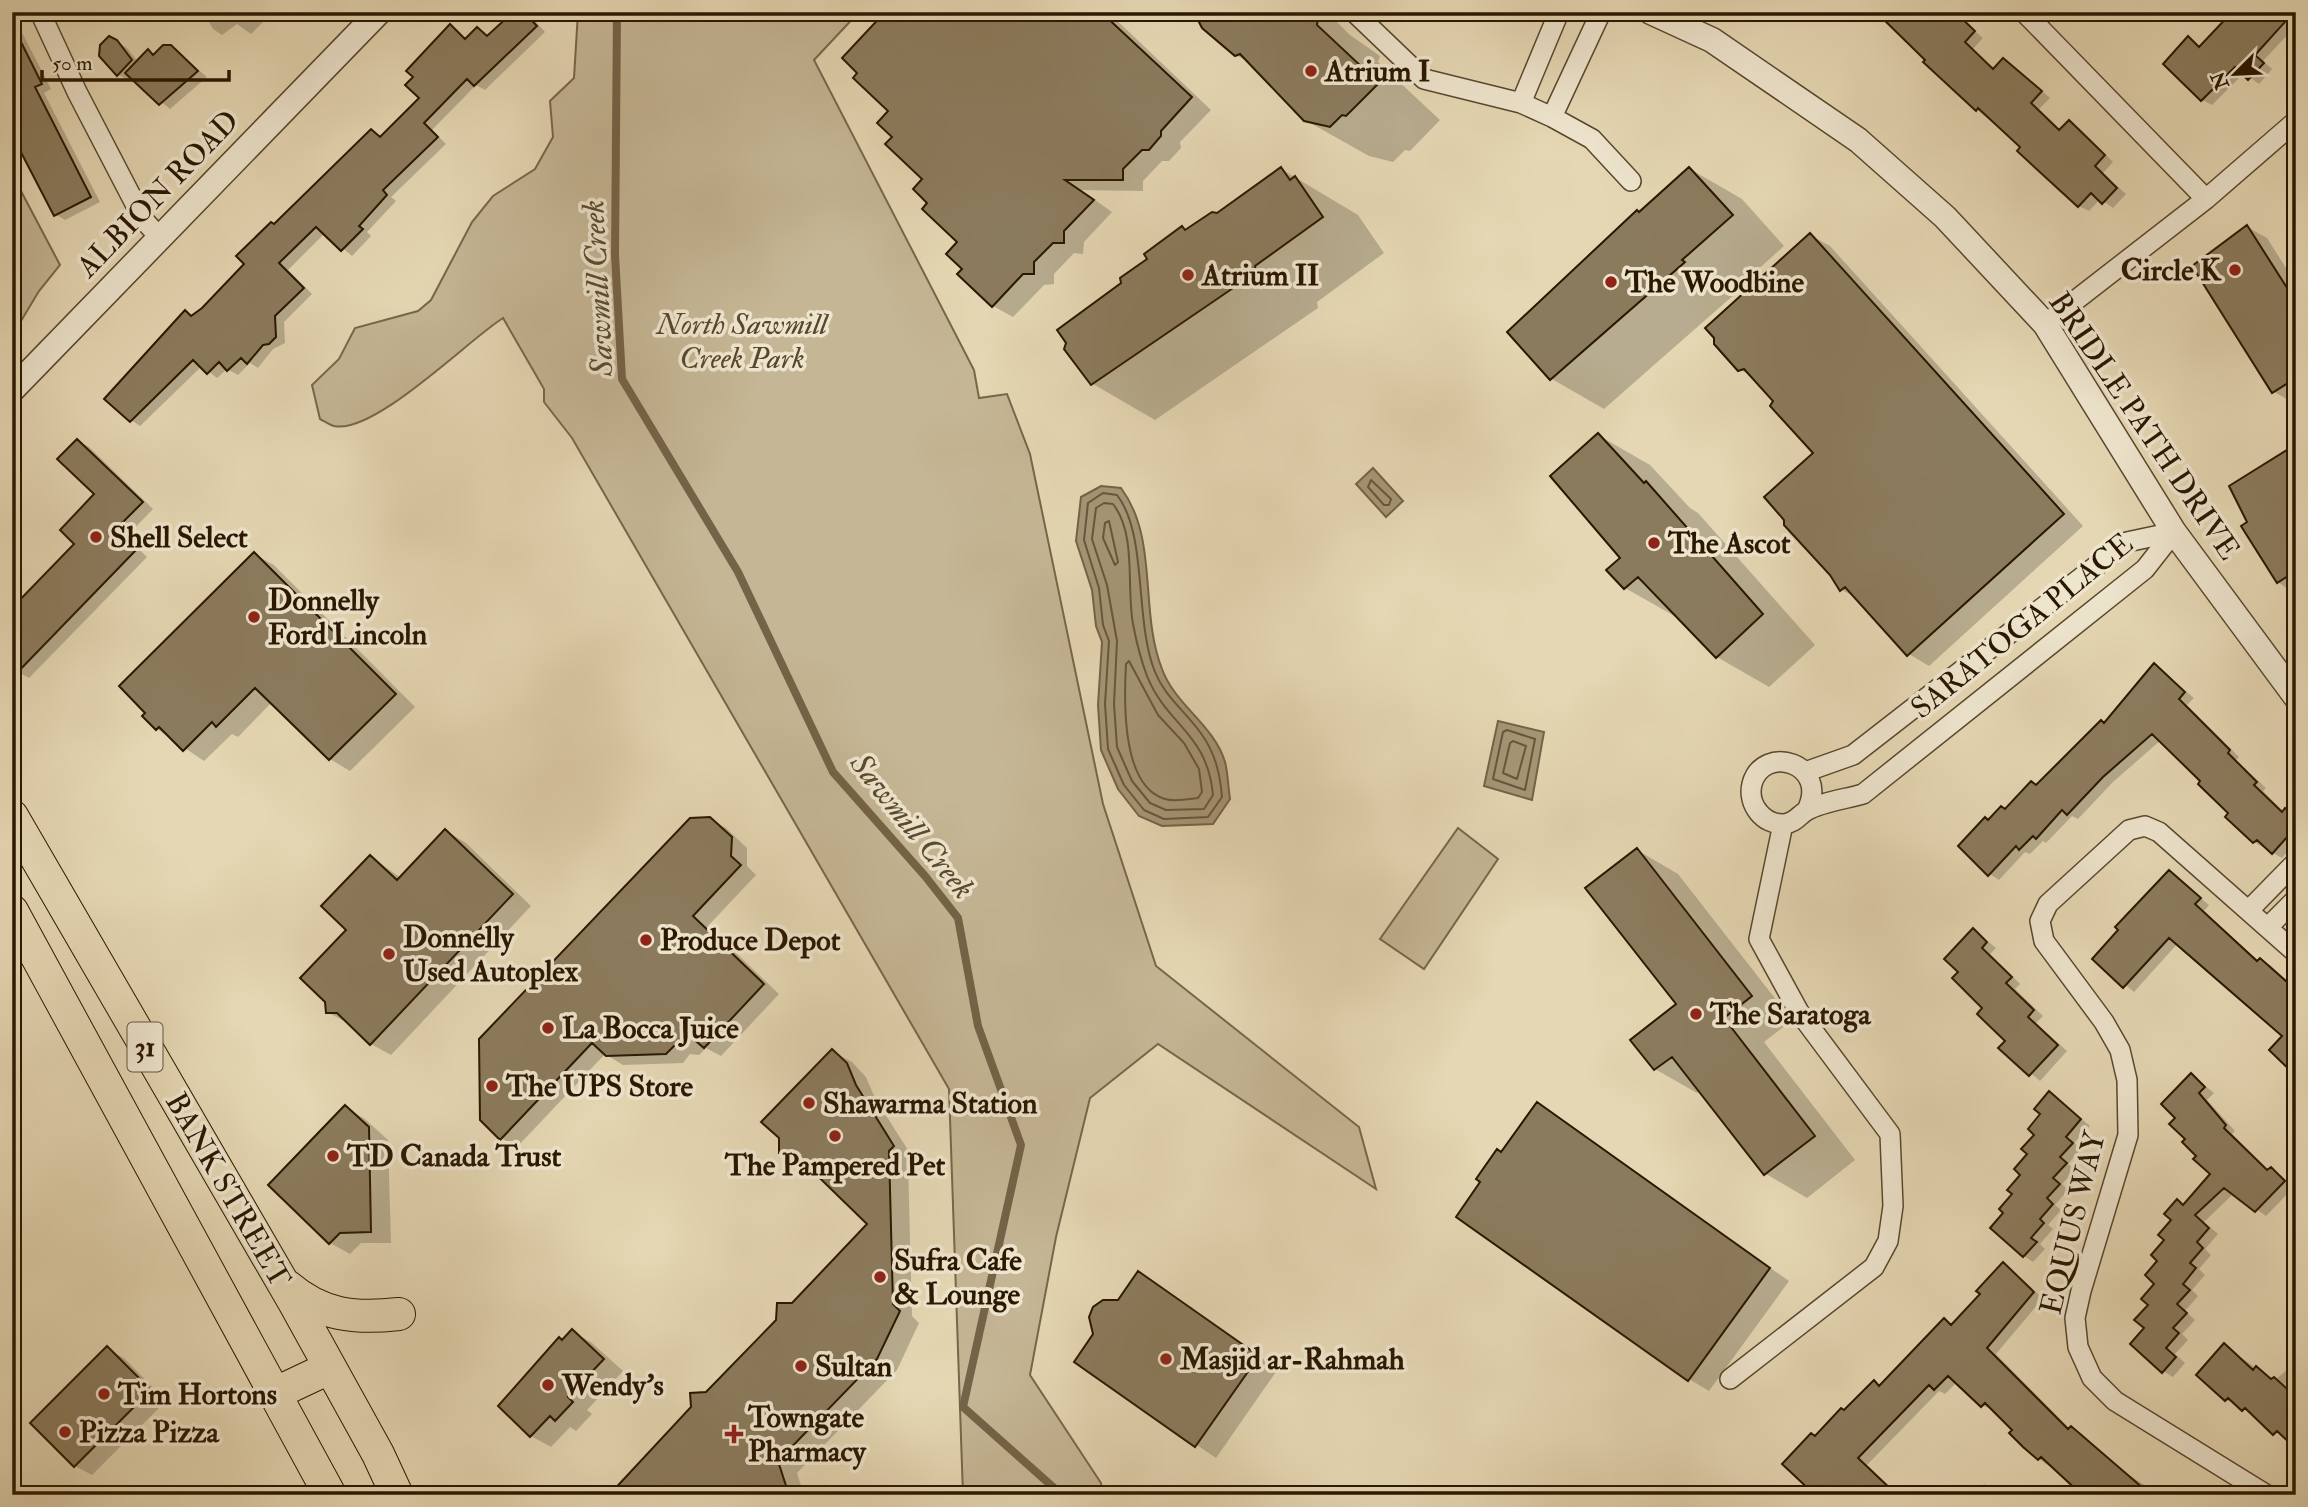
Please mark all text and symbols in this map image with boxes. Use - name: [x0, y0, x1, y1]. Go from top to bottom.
- scale bar: [42, 38, 229, 82]
- north arrow: [2200, 38, 2270, 108]
- text: 50 m: [52, 50, 93, 77]
- place label: Atrium I: [1323, 53, 1430, 90]
- marker: Atrium I: [1303, 63, 1319, 79]
- text: N: [2206, 67, 2235, 94]
- street label: ALBION ROAD: [68, 103, 247, 286]
- water label: Sawmill Creek: [573, 199, 623, 378]
- place label: Circle K: [2121, 252, 2222, 289]
- place label: Atrium II: [1200, 257, 1319, 294]
- marker: Circle K: [2227, 262, 2243, 278]
- place label: The Woodbine: [1624, 264, 1804, 301]
- marker: Atrium II: [1180, 267, 1196, 283]
- marker: The Woodbine: [1603, 274, 1619, 290]
- street label: BRIDLE PATH DRIVE: [2041, 285, 2247, 567]
- park label: North Sawmill Creek Park: [655, 306, 830, 377]
- place label: Shell Select: [110, 519, 248, 556]
- place label: The Ascot: [1667, 525, 1791, 562]
- street label: SARATOGA PLACE: [1904, 525, 2140, 727]
- marker: Shell Select: [88, 529, 104, 545]
- marker: The Ascot: [1646, 535, 1662, 551]
- place label: Donnelly Ford Lincoln: [268, 582, 428, 653]
- marker: Donnelly Ford Lincoln: [246, 609, 262, 625]
- water label: Sawmill Creek: [840, 744, 983, 907]
- place label: Donnelly Used Autoplex: [403, 919, 579, 990]
- place label: Produce Depot: [660, 922, 841, 959]
- marker: Produce Depot: [638, 932, 654, 948]
- marker: Donnelly Used Autoplex: [381, 946, 397, 962]
- place label: The Saratoga: [1709, 996, 1872, 1033]
- marker: The Saratoga: [1688, 1006, 1704, 1022]
- place label: La Bocca Juice: [562, 1010, 739, 1047]
- marker: La Bocca Juice: [540, 1020, 556, 1036]
- road number: 31: [128, 1023, 162, 1072]
- place label: The UPS Store: [505, 1068, 693, 1105]
- marker: The UPS Store: [484, 1078, 500, 1094]
- place label: Shawarma Station: [823, 1085, 1038, 1122]
- street label: BANK STREET: [157, 1086, 299, 1294]
- marker: Shawarma Station: [801, 1095, 817, 1111]
- street label: EQUUS WAY: [2032, 1126, 2114, 1318]
- marker: The Pampered Pet: [827, 1128, 843, 1144]
- place label: TD Canada Trust: [346, 1138, 561, 1175]
- place label: The Pampered Pet: [724, 1147, 946, 1184]
- marker: TD Canada Trust: [325, 1148, 341, 1164]
- place label: Sufra Cafe & Lounge: [894, 1242, 1022, 1313]
- marker: Sufra Cafe & Lounge: [872, 1269, 888, 1285]
- place label: Masjid ar-Rahmah: [1179, 1341, 1405, 1378]
- place label: Sultan: [815, 1348, 893, 1385]
- marker: Masjid ar-Rahmah: [1158, 1351, 1174, 1367]
- marker: Sultan: [793, 1358, 809, 1374]
- place label: Wendy's: [561, 1367, 664, 1404]
- place label: Tim Hortons: [117, 1376, 277, 1413]
- marker: Wendy's: [540, 1377, 556, 1393]
- marker: Tim Hortons: [96, 1386, 112, 1402]
- place label: Towngate Pharmacy: [747, 1399, 868, 1470]
- place label: Pizza Pizza: [79, 1414, 221, 1451]
- marker: Pizza Pizza: [57, 1424, 73, 1440]
- marker: Towngate Pharmacy: [726, 1426, 742, 1442]

